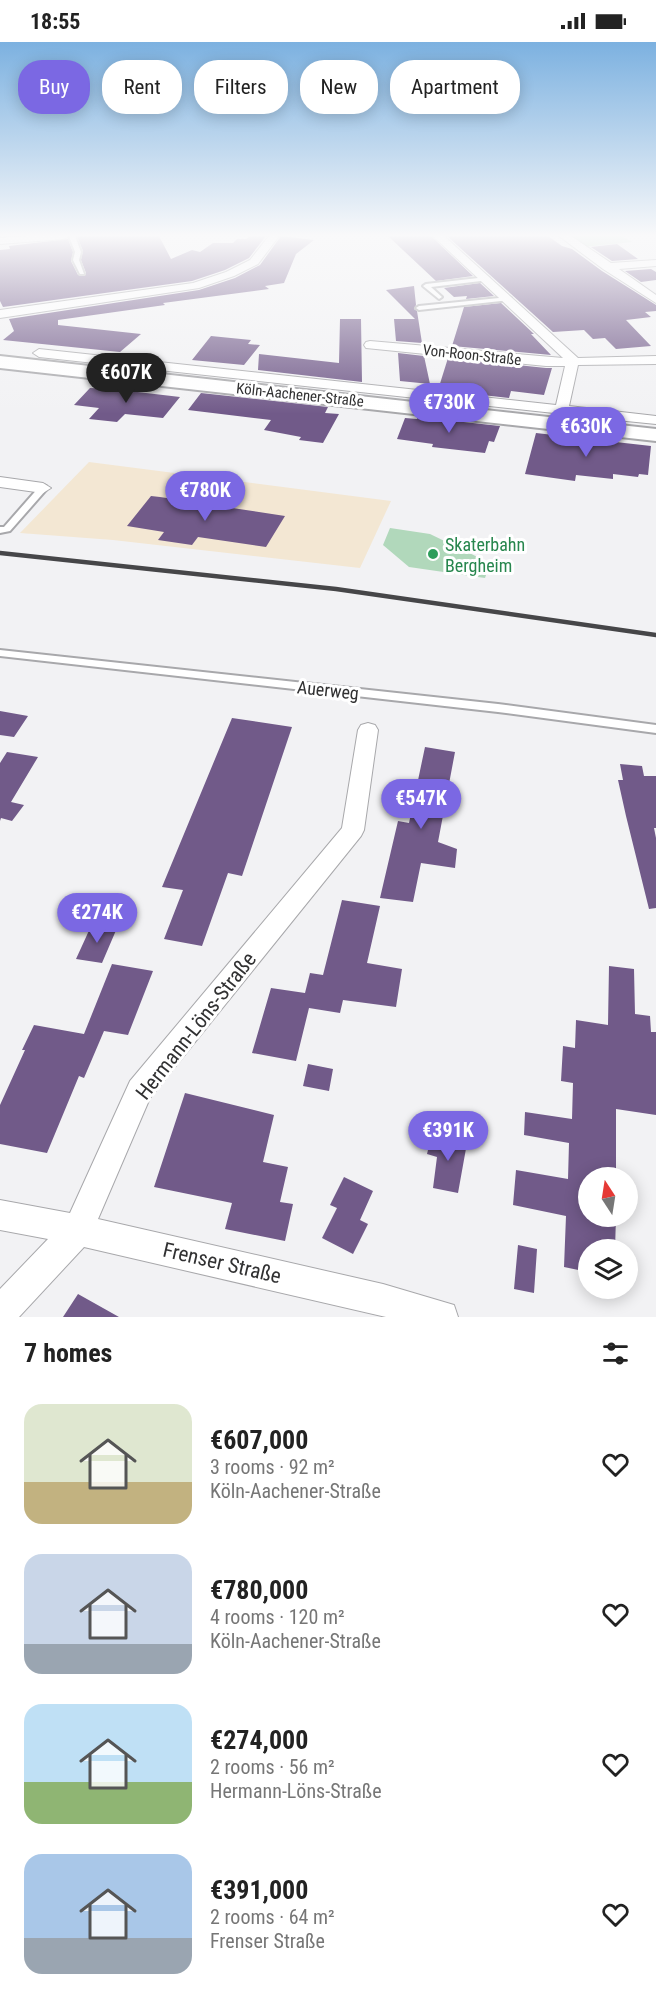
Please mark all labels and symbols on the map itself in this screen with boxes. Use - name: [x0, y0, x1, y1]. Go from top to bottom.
- street label: Von-Roon-Straße: [422, 341, 522, 369]
- pin: €607K: [84, 353, 168, 404]
- street label: Köln-Aachener-Straße: [235, 379, 365, 411]
- pin: €730K: [407, 383, 491, 434]
- pin: €630K: [544, 407, 628, 458]
- pin: €780K: [163, 471, 247, 522]
- place label: Skaterbahn Bergheim: [445, 534, 525, 576]
- marker: Skaterbahn Bergheim: [426, 547, 440, 561]
- street label: Auerweg: [296, 676, 360, 704]
- pin: €547K: [379, 779, 463, 830]
- pin: €274K: [55, 893, 139, 944]
- street label: Hermann-Löns-Straße: [131, 948, 261, 1104]
- pin: €391K: [406, 1111, 490, 1162]
- north arrow: [578, 1167, 638, 1227]
- street label: Frenser Straße: [161, 1238, 284, 1288]

